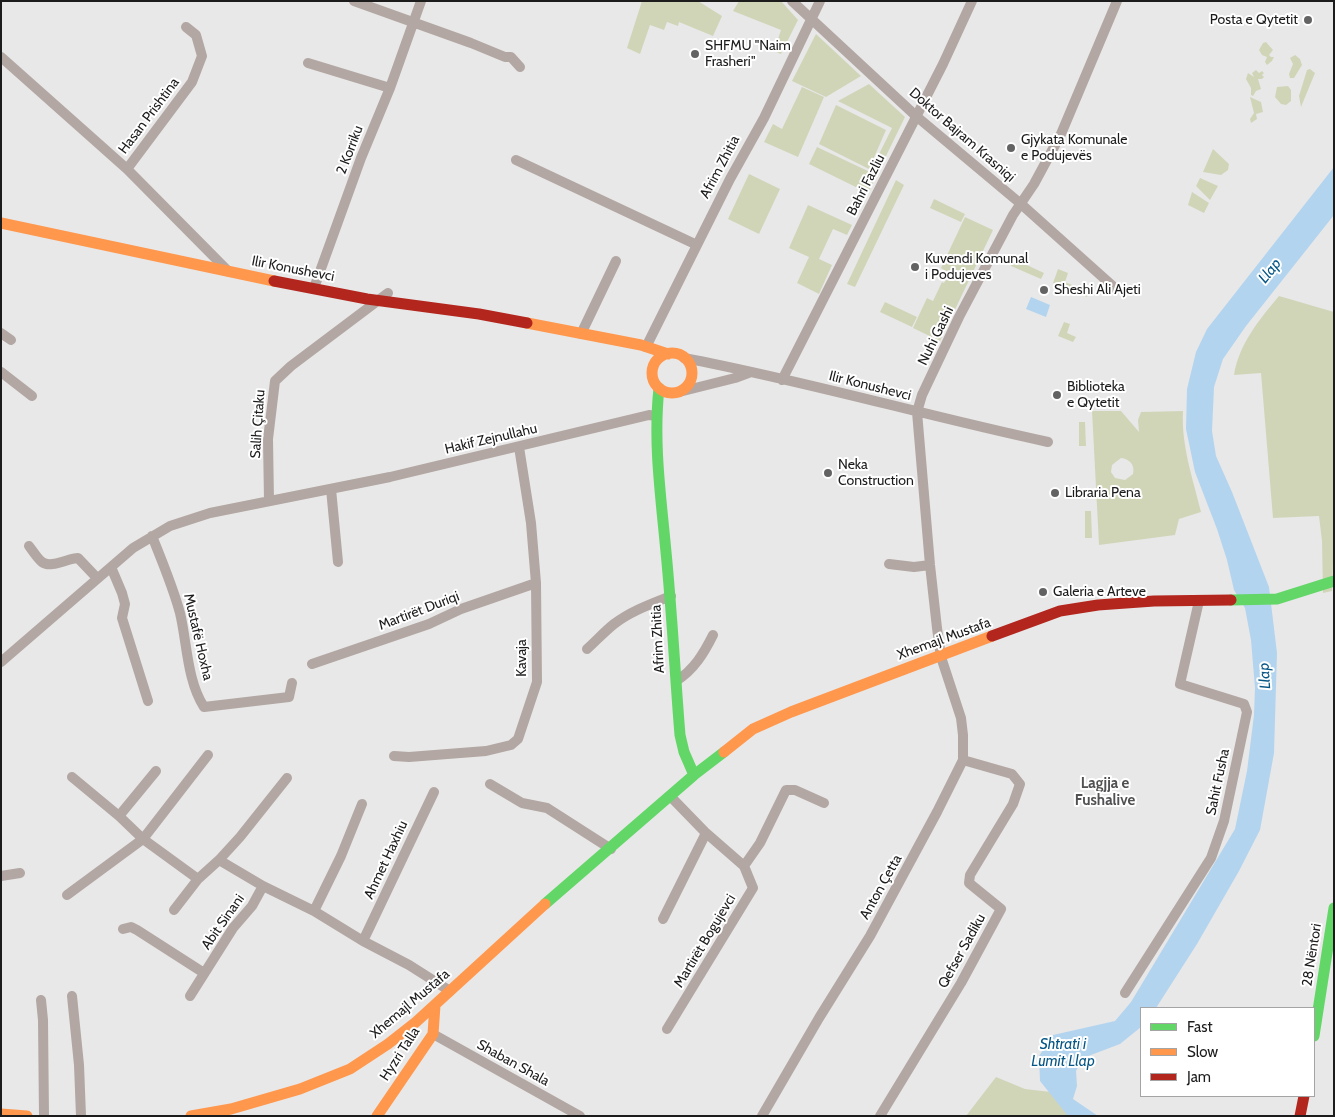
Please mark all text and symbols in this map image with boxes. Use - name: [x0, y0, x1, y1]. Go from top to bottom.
- place label: Posta e Qytetit: [1210, 12, 1298, 28]
- marker: Posta e Qytetit: [1302, 14, 1314, 26]
- place label: SHFMU "Naim Frasheri": [705, 38, 791, 70]
- marker: SHFMU "Naim Frasheri": [689, 48, 701, 60]
- street label: Hasan Prishtina: [115, 75, 183, 157]
- street label: Doktor Bajram Krasniqi: [906, 84, 1018, 186]
- street label: 2 Korriku: [333, 123, 367, 177]
- place label: Gjykata Komunale e Podujevës: [1021, 132, 1127, 164]
- street label: Afrim Zhitia: [697, 133, 743, 201]
- marker: Gjykata Komunale e Podujevës: [1005, 142, 1017, 154]
- street label: Bahri Fazliu: [843, 151, 889, 219]
- place label: Kuvendi Komunal i Podujeves: [925, 251, 1028, 284]
- street label: Ilir Konushevci: [250, 253, 336, 285]
- water label: Llap: [1255, 255, 1285, 287]
- marker: Kuvendi Komunal i Podujeves: [909, 261, 921, 273]
- place label: Sheshi Ali Ajeti: [1054, 282, 1141, 298]
- marker: Sheshi Ali Ajeti: [1038, 284, 1050, 296]
- street label: Nuhi Gashi: [915, 304, 957, 368]
- street label: Ilir Konushevci: [827, 368, 913, 404]
- place label: Biblioteka e Qytetit: [1067, 379, 1125, 412]
- street label: Salih Çitaku: [247, 389, 269, 459]
- marker: Biblioteka e Qytetit: [1051, 389, 1063, 401]
- street label: Hakif Zejnullahu: [443, 420, 539, 458]
- place label: Neka Construction: [838, 457, 914, 490]
- marker: Neka Construction: [822, 467, 834, 479]
- place label: Libraria Pena: [1065, 485, 1141, 501]
- marker: Libraria Pena: [1049, 487, 1061, 499]
- place label: Galeria e Arteve: [1053, 584, 1146, 600]
- marker: Galeria e Arteve: [1037, 586, 1049, 598]
- street label: Martirët Duriqi: [376, 588, 462, 634]
- street label: Mustafë Hoxha: [180, 592, 216, 682]
- street label: Afrim Zhitia: [648, 604, 668, 674]
- street label: Xhemajl Mustafa: [895, 614, 993, 664]
- street label: Kavaja: [514, 639, 530, 677]
- water label: Llap: [1255, 662, 1275, 690]
- street label: Sahit Fusha: [1203, 747, 1233, 817]
- district label: Lagjja e Fushalive: [1075, 775, 1135, 810]
- street label: Ahmet Haxhiu: [361, 818, 411, 902]
- street label: Anton Çetta: [856, 852, 906, 922]
- street label: Abit Sinani: [198, 891, 248, 953]
- street label: Martirët Bogujevci: [671, 891, 739, 991]
- street label: Qefser Sadiku: [935, 911, 989, 991]
- street label: 28 Nëntori: [1299, 922, 1325, 988]
- street label: Xhemajl Mustafa: [367, 966, 453, 1042]
- legend: [1140, 1007, 1315, 1097]
- text: Fast: [1187, 1018, 1212, 1036]
- street label: Hyzri Talla: [376, 1024, 424, 1084]
- street label: Shaban Shala: [474, 1036, 552, 1090]
- water label: Shtrati i Lumit Llap: [1031, 1036, 1095, 1071]
- text: Slow: [1187, 1043, 1218, 1061]
- text: Jam: [1187, 1068, 1211, 1086]

